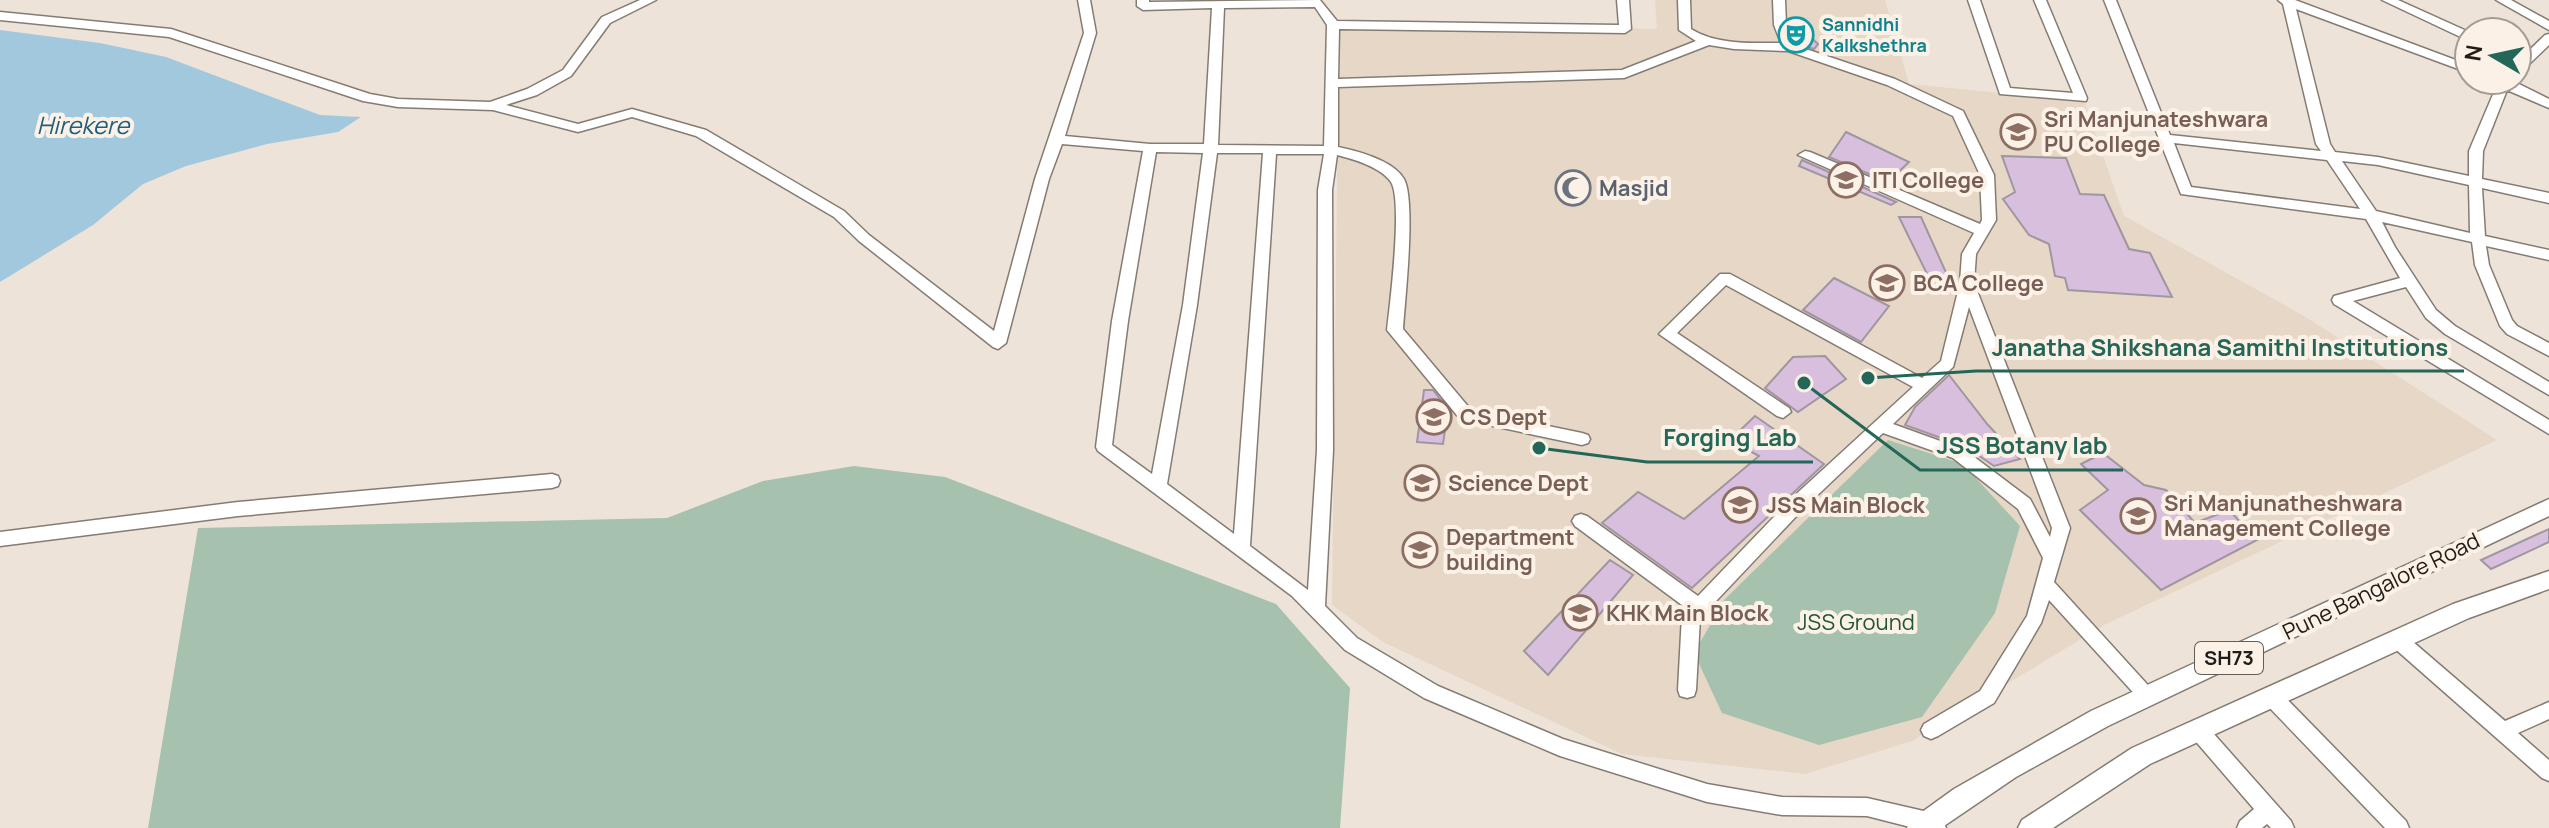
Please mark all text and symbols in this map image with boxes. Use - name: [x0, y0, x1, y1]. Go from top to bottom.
- place label: Sannidhi Kalkshethra: [1822, 12, 1927, 57]
- theatre icon: Sannidhi Kalkshethra: [1777, 16, 1815, 54]
- north arrow: [2453, 16, 2533, 96]
- text: N: [2457, 43, 2489, 63]
- place label: Sri Manjunateshwara PU College: [2044, 104, 2268, 159]
- water label: Hirekere: [37, 108, 131, 141]
- school or university icon: Sri Manjunateshwara PU College: [1999, 113, 2037, 151]
- school or university icon: ITI College: [1827, 161, 1865, 199]
- place label: ITI College: [1872, 165, 1984, 195]
- mosque icon: Masjid: [1554, 169, 1592, 207]
- place label: Masjid: [1599, 173, 1669, 203]
- school or university icon: BCA College: [1868, 264, 1906, 302]
- place label: BCA College: [1913, 268, 2044, 298]
- callout: Janatha Shikshana Samithi Institutions: [1976, 323, 2464, 371]
- text: Janatha Shikshana Samithi Institutions: [1992, 330, 2448, 363]
- school or university icon: CS Dept: [1415, 398, 1453, 436]
- place label: CS Dept: [1460, 402, 1547, 432]
- callout: Forging Lab: [1647, 414, 1813, 462]
- text: Forging Lab: [1663, 420, 1797, 453]
- callout: JSS Botany lab: [1920, 422, 2123, 470]
- text: JSS Botany lab: [1936, 428, 2108, 461]
- school or university icon: Science Dept: [1403, 464, 1441, 502]
- place label: Science Dept: [1448, 468, 1589, 498]
- school or university icon: JSS Main Block: [1721, 486, 1759, 524]
- place label: Sri Manjunatheshwara Management College: [2164, 488, 2403, 543]
- place label: JSS Main Block: [1766, 490, 1926, 520]
- school or university icon: Sri Manjunatheshwara Management College: [2119, 497, 2157, 535]
- place label: Department building: [1446, 522, 1575, 577]
- street label: Pune Bangalore Road: [2277, 525, 2485, 647]
- school or university icon: Department building: [1401, 531, 1439, 569]
- school or university icon: KHK Main Block: [1561, 594, 1599, 632]
- place label: KHK Main Block: [1606, 598, 1769, 628]
- park label: JSS Ground: [1797, 607, 1915, 637]
- road number: SH73: [2195, 642, 2263, 674]

